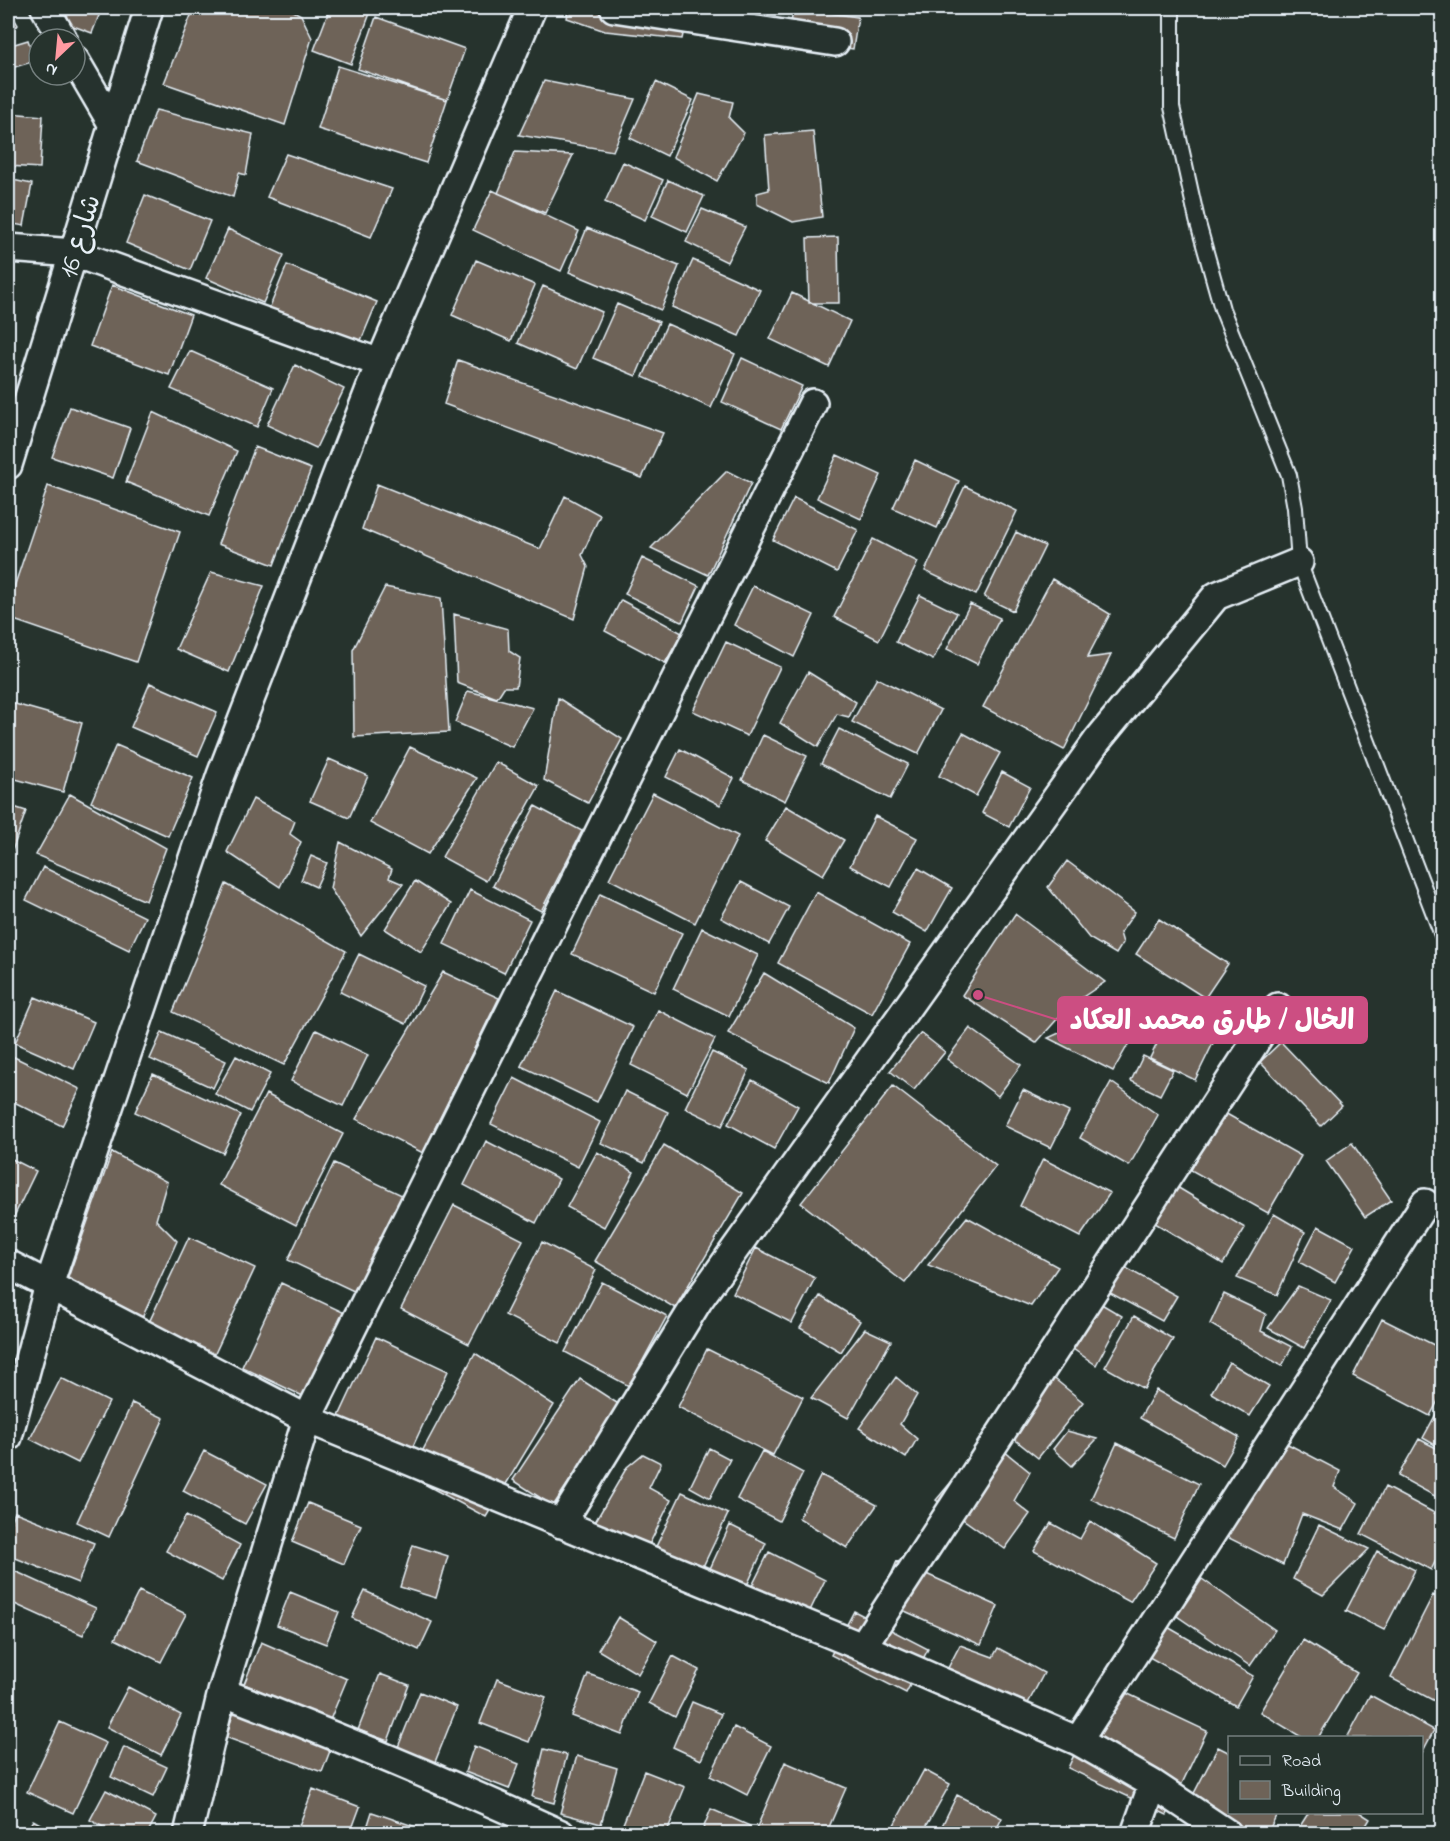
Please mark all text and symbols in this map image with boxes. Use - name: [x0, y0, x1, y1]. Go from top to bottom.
- north arrow: [27, 27, 87, 87]
- text: N: [41, 55, 61, 82]
- street label: شارع 16: [50, 190, 113, 283]
- callout: الخال / طارق محمد العكاد: [1058, 997, 1367, 1043]
- text: الخال / طارق محمد العكاد: [1070, 1002, 1354, 1043]
- legend: [1228, 1736, 1423, 1814]
- text: Road: [1282, 1749, 1321, 1775]
- text: Building: [1281, 1779, 1341, 1806]

